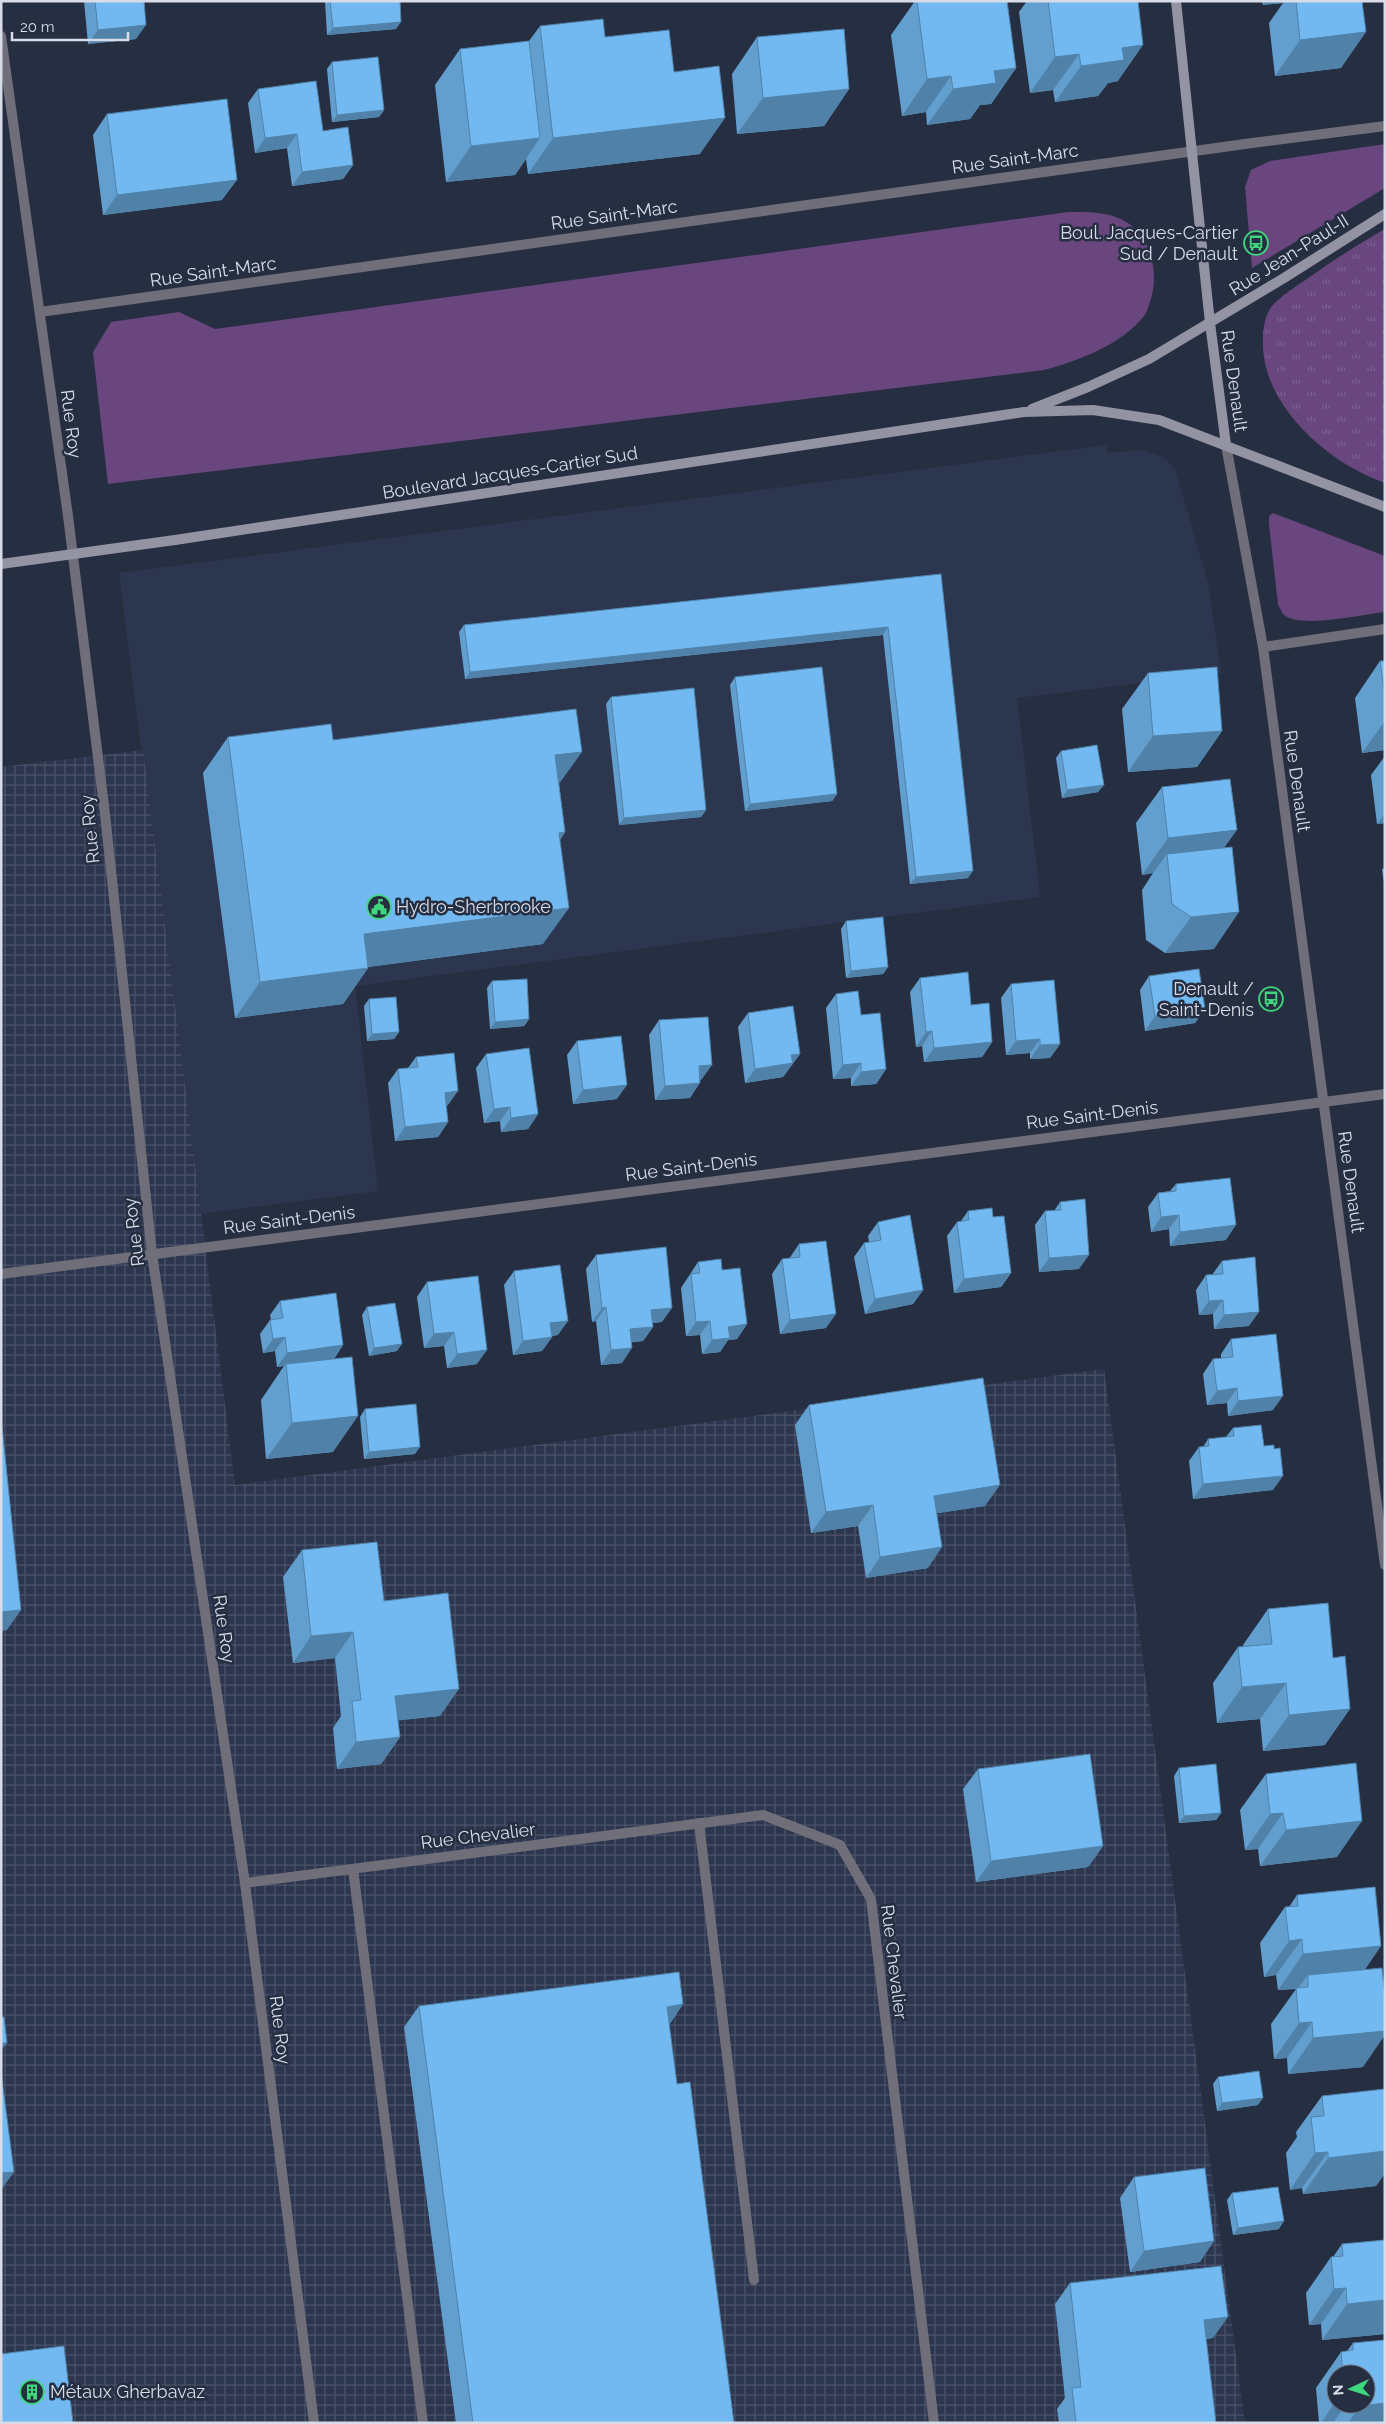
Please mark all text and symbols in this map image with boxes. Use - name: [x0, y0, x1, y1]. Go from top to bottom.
- scale bar: [12, 10, 129, 42]
- text: 20 m: [20, 18, 55, 36]
- street label: Rue Saint-Marc: [950, 139, 1080, 178]
- street label: Rue Saint-Marc: [549, 195, 679, 234]
- street label: Rue Jean-Paul-II: [1225, 209, 1352, 300]
- place label: Boul. Jacques-Cartier Sud / Denault: [1060, 222, 1239, 264]
- bus stop icon: Boul. Jacques-Cartier Sud / Denault: [1243, 230, 1269, 256]
- street label: Rue Saint-Marc: [148, 252, 278, 291]
- street label: Rue Denault: [1217, 329, 1252, 433]
- street label: Rue Roy: [57, 388, 86, 460]
- street label: Boulevard Jacques-Cartier Sud: [381, 442, 639, 503]
- street label: Rue Denault: [1280, 729, 1315, 833]
- street label: Rue Roy: [75, 793, 104, 864]
- public building icon: Hydro-Sherbrooke: [366, 894, 392, 920]
- place label: Hydro-Sherbrooke: [396, 896, 551, 917]
- place label: Denault / Saint-Denis: [1159, 978, 1254, 1020]
- bus stop icon: Denault / Saint-Denis: [1258, 986, 1284, 1012]
- street label: Rue Saint-Denis: [1025, 1096, 1159, 1133]
- street label: Rue Denault: [1334, 1130, 1369, 1234]
- street label: Rue Saint-Denis: [624, 1148, 758, 1185]
- street label: Rue Roy: [119, 1196, 148, 1268]
- street label: Rue Saint-Denis: [222, 1201, 356, 1238]
- street label: Rue Roy: [209, 1593, 240, 1665]
- street label: Rue Chevalier: [419, 1818, 537, 1853]
- street label: Rue Chevalier: [877, 1903, 912, 2021]
- street label: Rue Roy: [266, 1994, 295, 2066]
- north arrow: [1326, 2364, 1376, 2414]
- building icon: Métaux Gherbavaz: [19, 2379, 45, 2405]
- place label: Métaux Gherbavaz: [50, 2381, 205, 2402]
- text: N: [1330, 2384, 1346, 2396]

